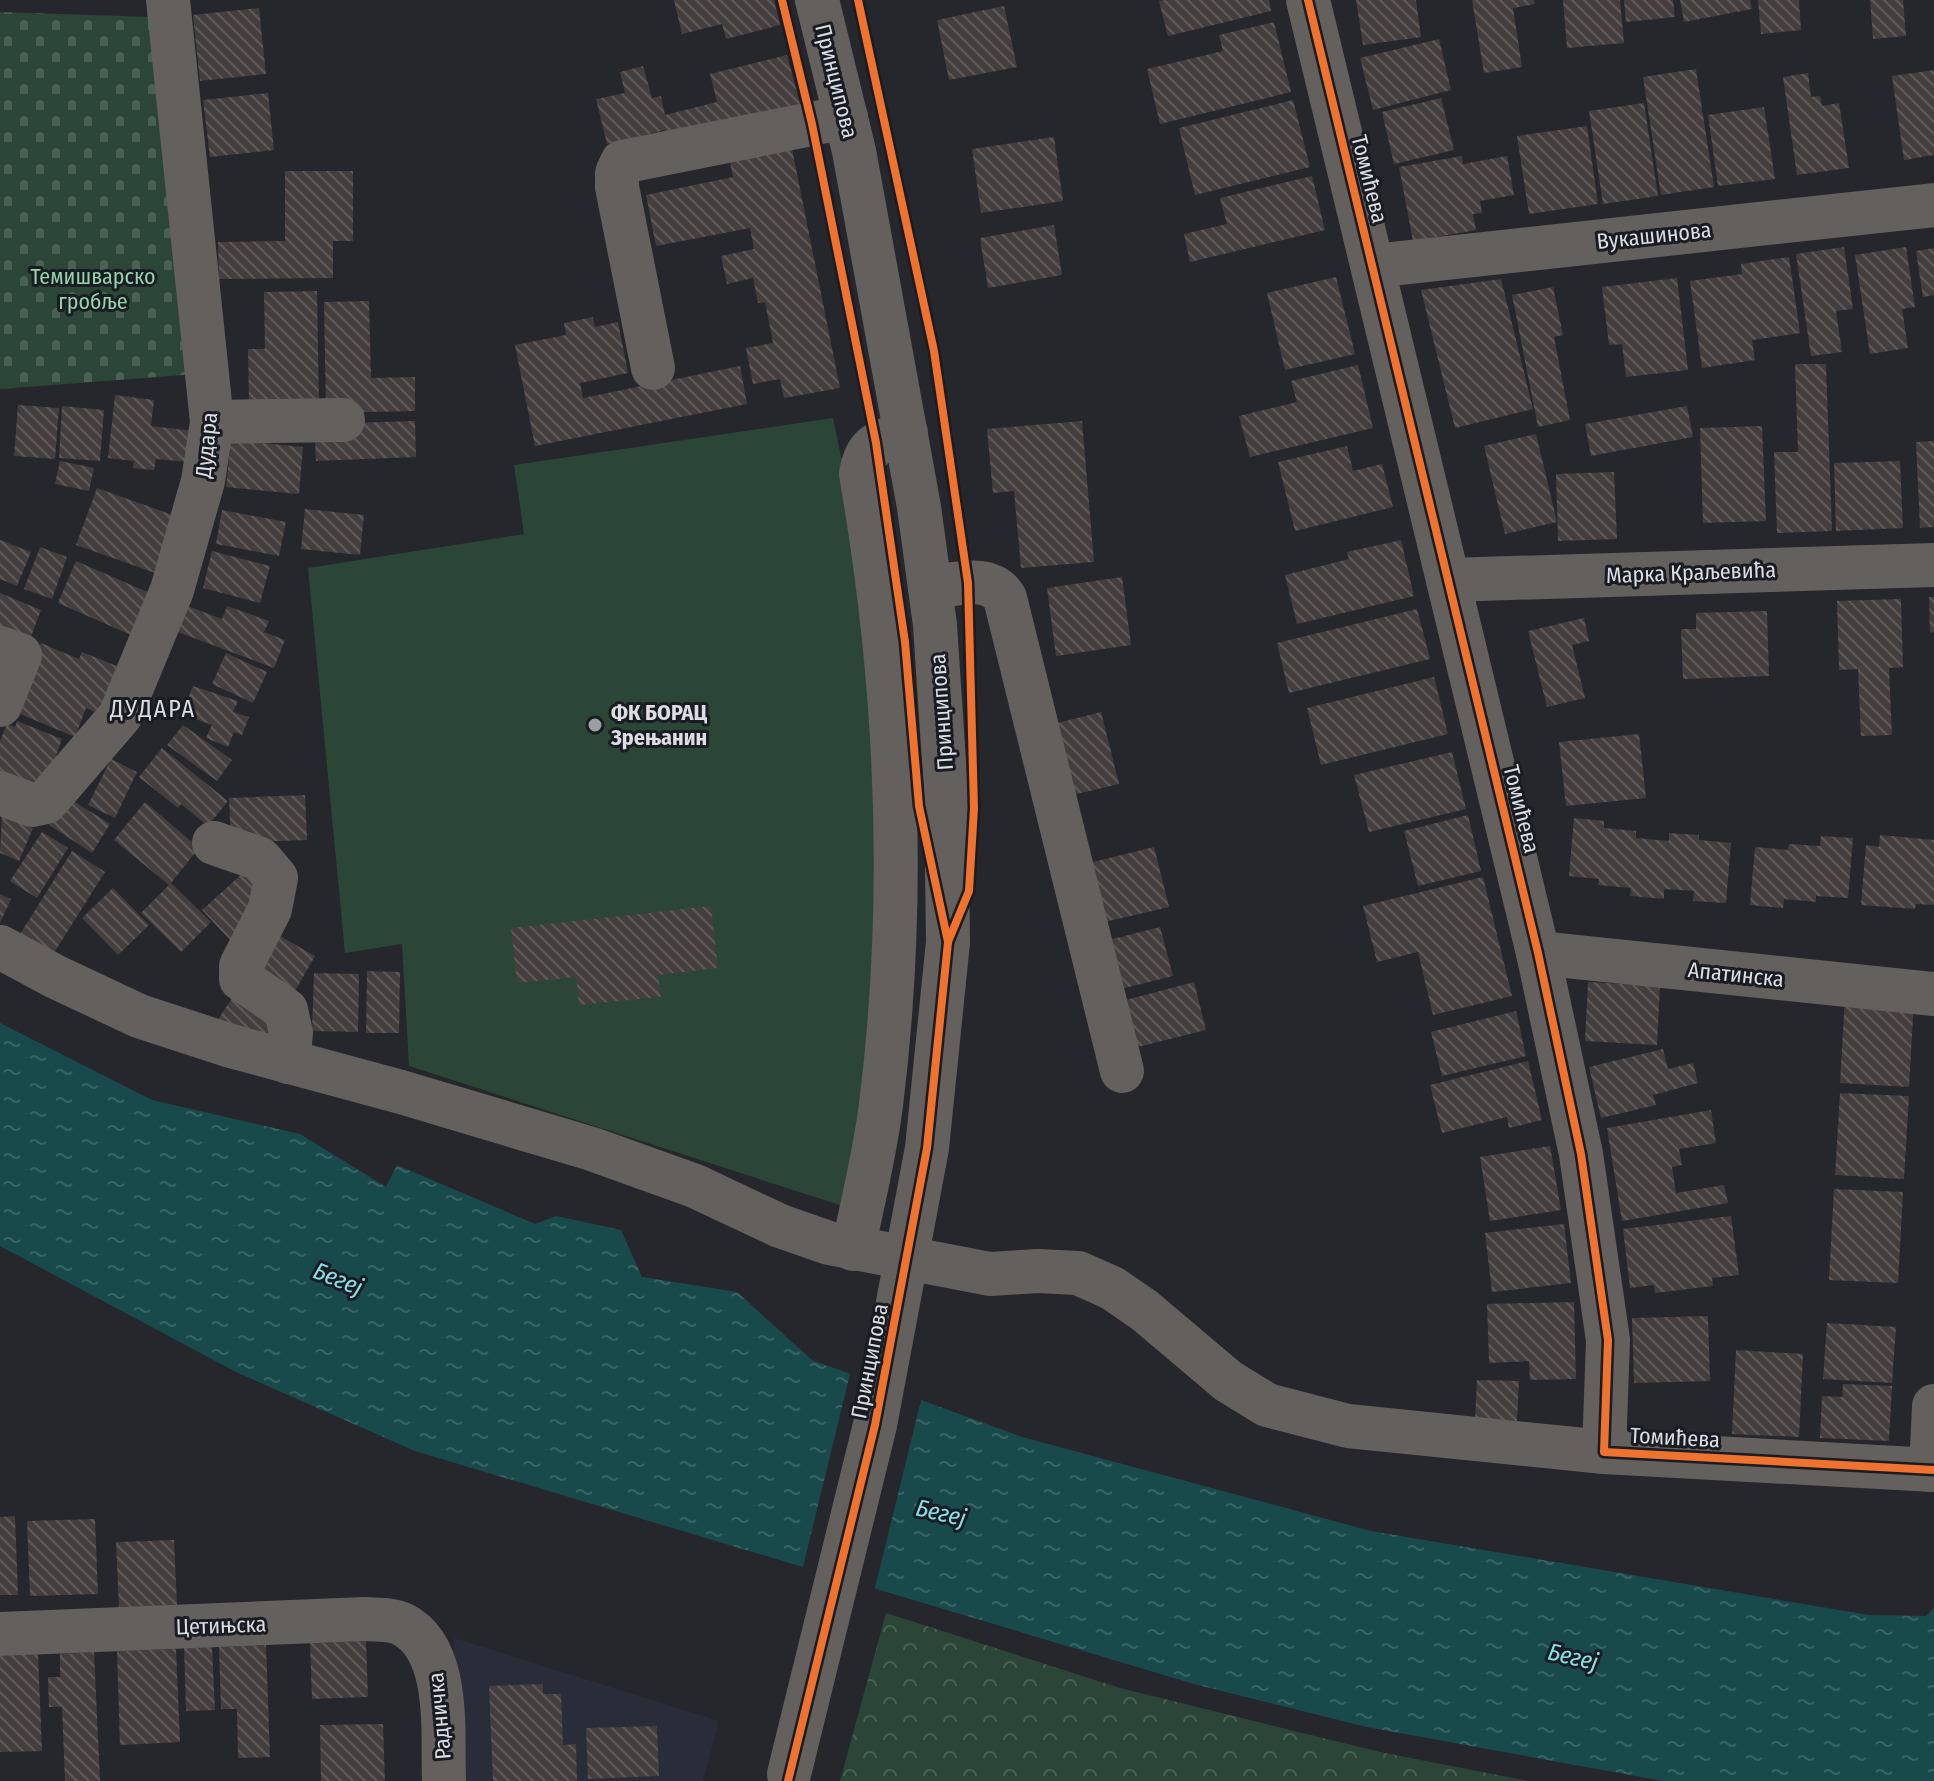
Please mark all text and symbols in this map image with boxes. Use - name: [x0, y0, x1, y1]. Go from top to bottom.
- street label: Принципова: [809, 21, 864, 141]
- street label: Томићева: [1346, 132, 1393, 226]
- street label: Вукашинова: [1595, 216, 1713, 255]
- park label: Темишварско гробље: [30, 263, 156, 315]
- street label: Дудара: [190, 411, 223, 480]
- street label: Марка Краљевића: [1606, 556, 1776, 589]
- street label: Принципова: [924, 653, 959, 771]
- district label: ДУДАРА: [109, 695, 196, 723]
- place label: ФК БОРАЦ Зрењанин: [610, 699, 708, 751]
- marker: ФК БОРАЦ Зрењанин: [586, 716, 604, 734]
- street label: Томићева: [1498, 762, 1545, 856]
- street label: Апатинска: [1687, 956, 1785, 993]
- water label: Бегеј: [309, 1256, 367, 1302]
- street label: Принципова: [845, 1301, 894, 1421]
- street label: Томићева: [1629, 1422, 1721, 1453]
- water label: Бегеј: [913, 1494, 969, 1532]
- street label: Цетињска: [175, 1610, 267, 1641]
- water label: Бегеј: [1545, 1638, 1601, 1676]
- street label: Радничка: [422, 1671, 457, 1761]

